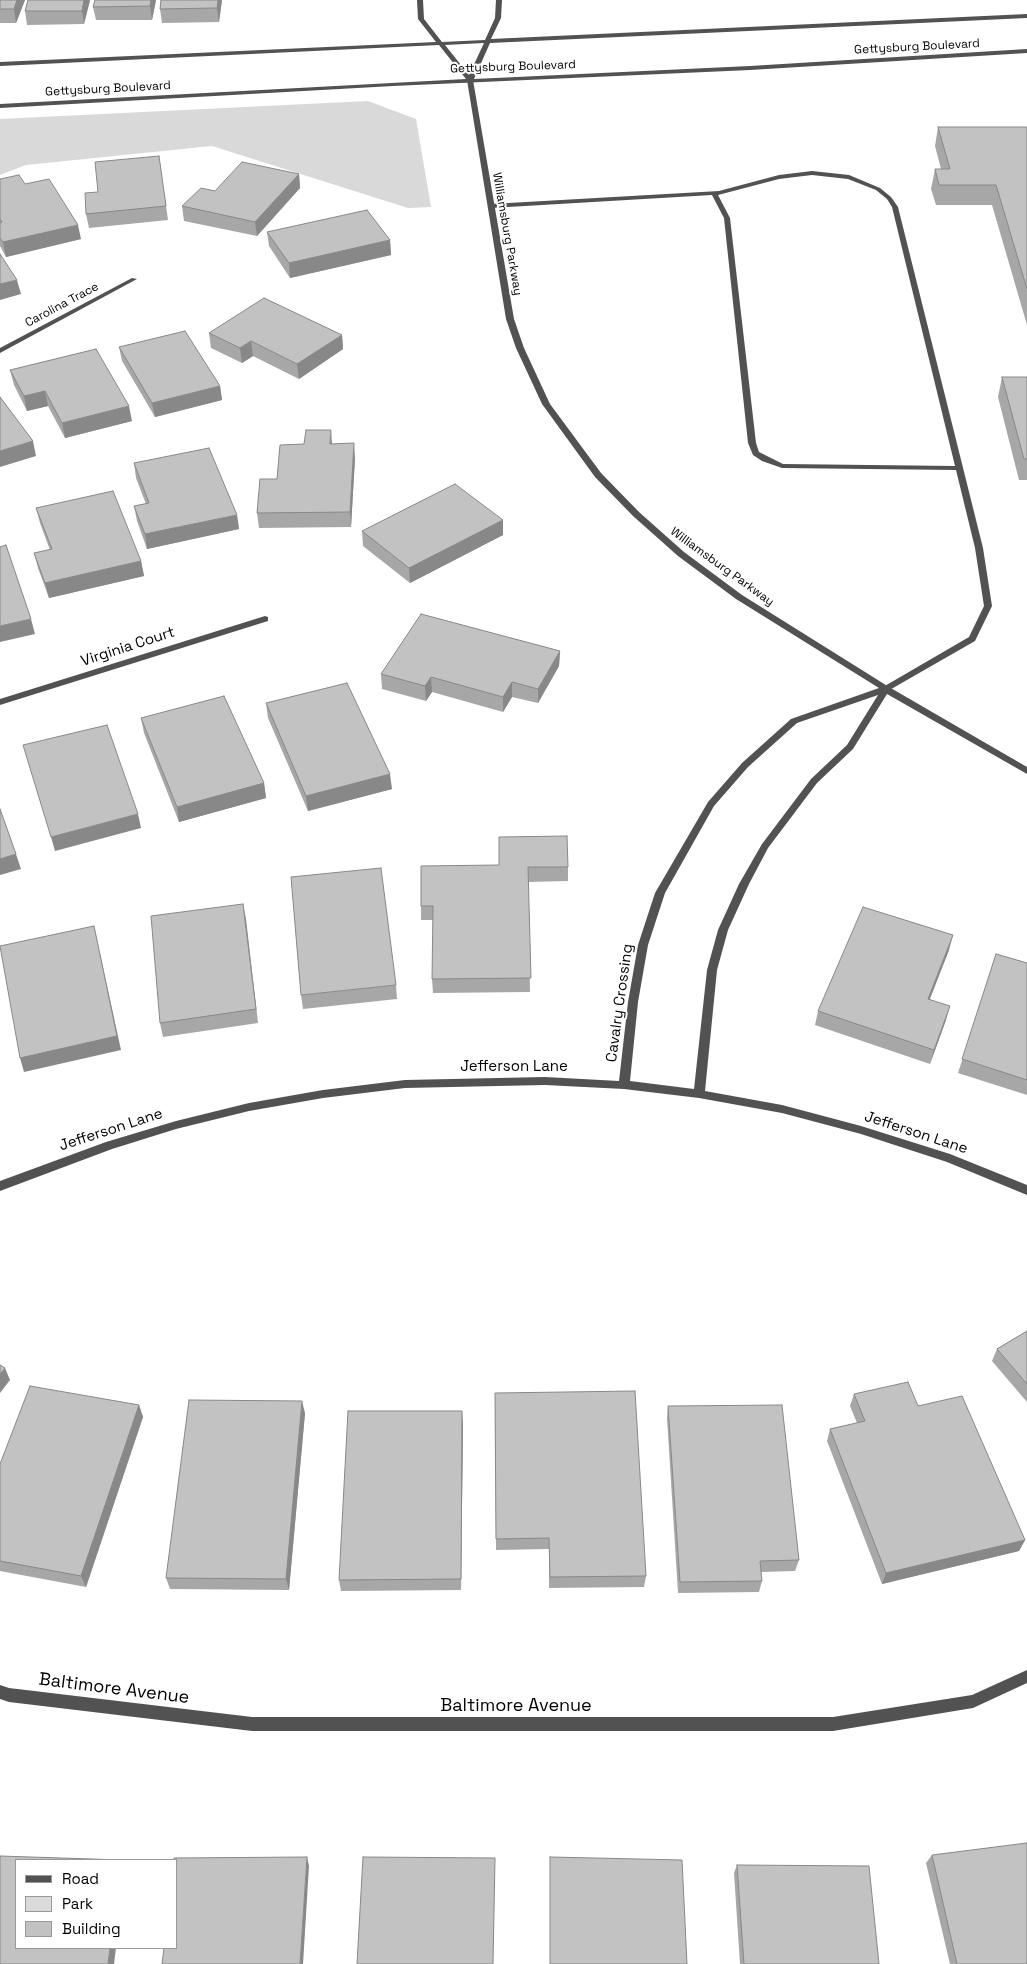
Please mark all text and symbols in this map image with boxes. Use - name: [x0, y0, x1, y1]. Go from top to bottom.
- street label: Gettysburg Boulevard: [854, 37, 980, 57]
- street label: Gettysburg Boulevard: [450, 58, 576, 76]
- street label: Gettysburg Boulevard: [45, 79, 171, 99]
- street label: Williamsburg Parkway: [489, 171, 525, 297]
- street label: Carolina Trace: [23, 280, 101, 330]
- street label: Williamsburg Parkway: [667, 525, 777, 609]
- street label: Virginia Court: [79, 623, 177, 671]
- street label: Cavalry Crossing: [603, 943, 637, 1063]
- street label: Jefferson Lane: [460, 1058, 568, 1076]
- street label: Jefferson Lane: [57, 1105, 165, 1155]
- street label: Jefferson Lane: [862, 1108, 970, 1158]
- street label: Baltimore Avenue: [38, 1669, 190, 1709]
- street label: Baltimore Avenue: [440, 1695, 592, 1717]
- legend: [15, 1859, 178, 1949]
- text: Road: [62, 1869, 99, 1888]
- text: Park: [62, 1894, 93, 1913]
- text: Building: [62, 1919, 121, 1938]

